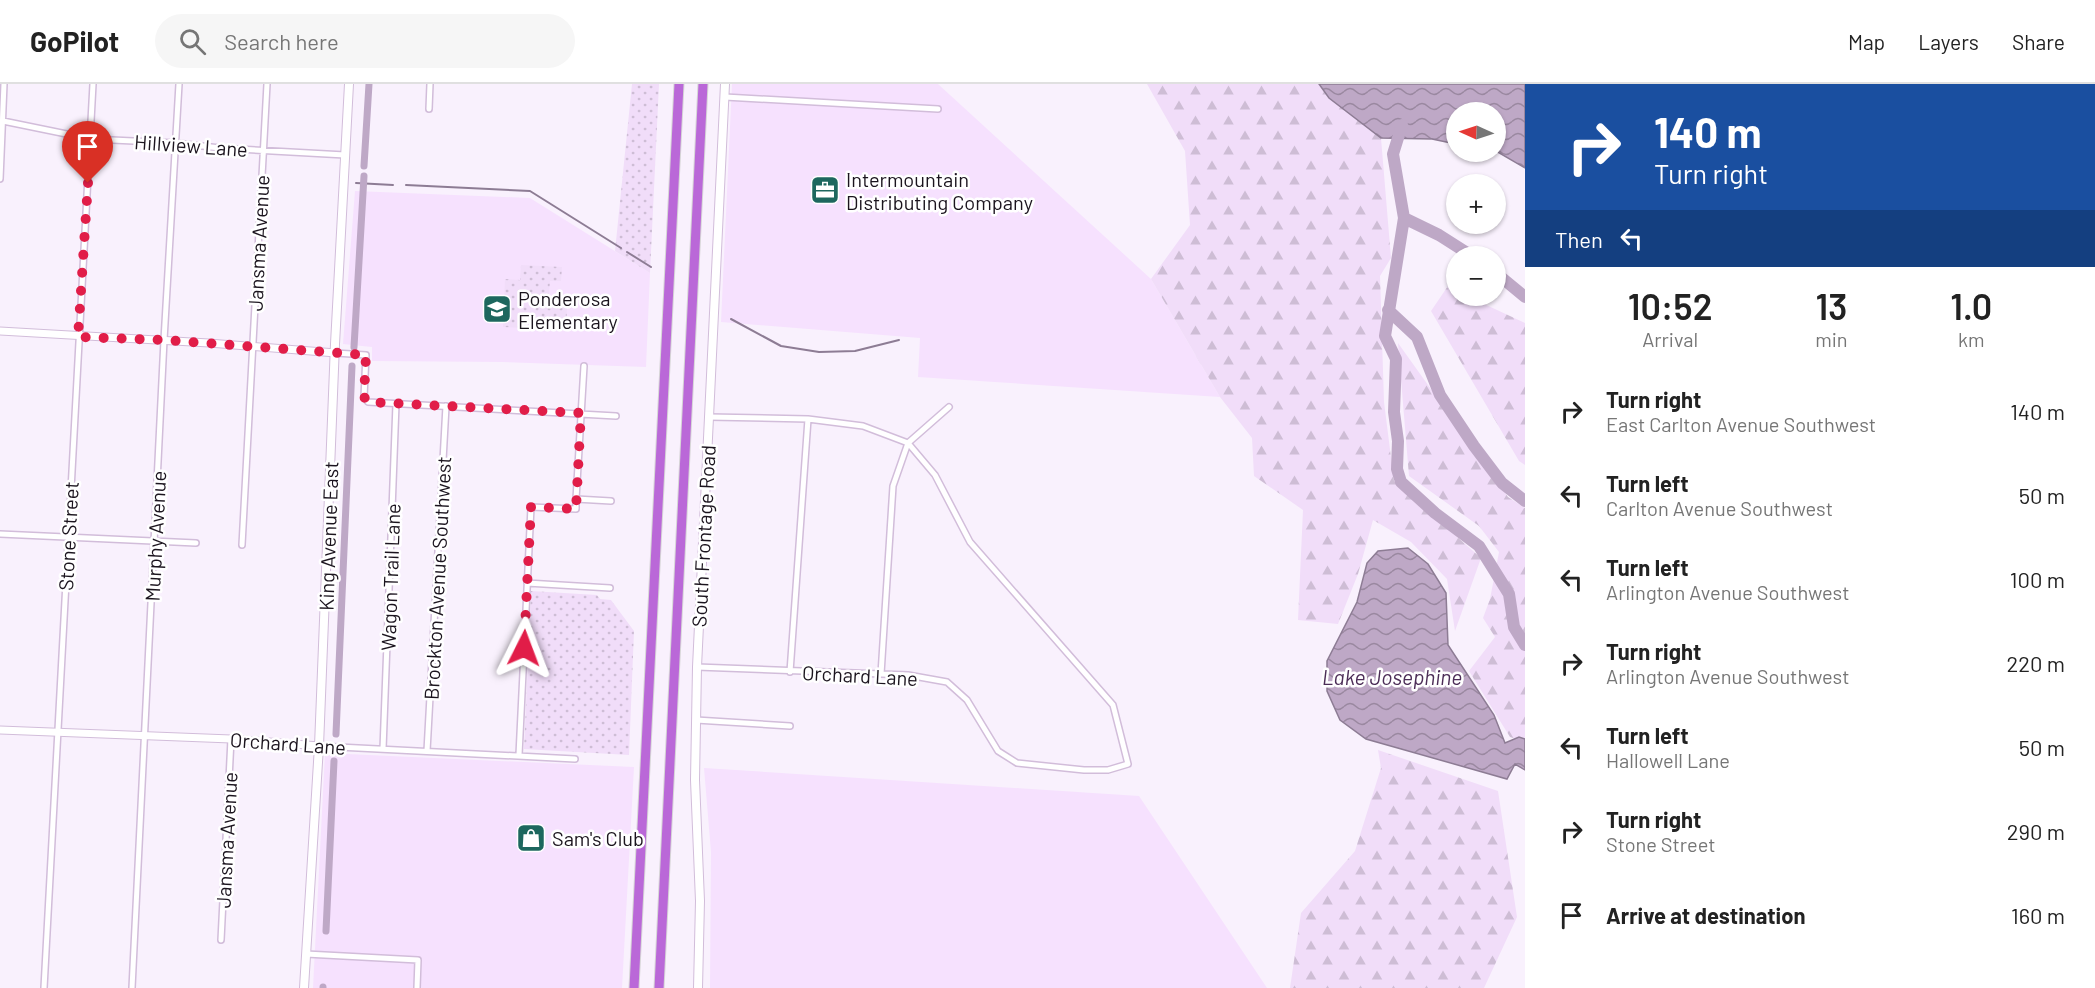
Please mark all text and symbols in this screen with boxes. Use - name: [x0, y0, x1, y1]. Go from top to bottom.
- search box: [155, 14, 575, 68]
- text: GoPilot: [30, 24, 119, 58]
- icon: search: [176, 25, 209, 58]
- text: Search here: [224, 28, 339, 54]
- text: Map: [1848, 29, 1885, 54]
- text: Layers: [1918, 29, 1979, 54]
- text: Share: [2012, 29, 2065, 54]
- north arrow: [1446, 102, 1506, 162]
- map controls: [1446, 102, 1506, 306]
- text: 140 m: [1654, 106, 1762, 156]
- icon: right: [1555, 108, 1633, 186]
- pin: [62, 121, 113, 183]
- street label: Hillview Lane: [133, 129, 249, 161]
- icon: arrive: [71, 130, 104, 163]
- text: Turn right: [1654, 157, 1768, 189]
- place label: Intermountain Distributing Company: [846, 167, 1033, 214]
- street label: Jansma Avenue: [242, 174, 274, 312]
- office icon: Intermountain Distributing Company: [809, 174, 841, 206]
- button: +: [1446, 174, 1506, 234]
- icon: left: [1615, 222, 1648, 255]
- text: Then: [1555, 226, 1603, 252]
- button: −: [1446, 246, 1506, 306]
- text: 10:52: [1628, 284, 1713, 327]
- text: 13: [1816, 284, 1847, 327]
- text: 1.0: [1950, 284, 1992, 327]
- place label: Ponderosa Elementary: [518, 286, 618, 333]
- school or university icon: Ponderosa Elementary: [481, 293, 513, 325]
- text: Arrival: [1642, 327, 1698, 351]
- text: min: [1815, 327, 1848, 351]
- text: km: [1958, 327, 1985, 351]
- text: Turn right: [1606, 386, 1701, 412]
- icon: right: [1555, 395, 1588, 428]
- text: 140 m: [2010, 398, 2065, 424]
- text: East Carlton Avenue Southwest: [1606, 412, 1876, 436]
- street label: South Frontage Road: [686, 444, 720, 628]
- street label: Brockton Avenue Southwest: [419, 456, 455, 700]
- street label: King Avenue East: [313, 461, 343, 611]
- street label: Murphy Avenue: [140, 470, 170, 602]
- text: Turn left: [1606, 470, 1689, 496]
- icon: left: [1555, 479, 1588, 512]
- street label: Stone Street: [53, 481, 83, 591]
- text: 50 m: [2019, 482, 2065, 508]
- text: Carlton Avenue Southwest: [1606, 496, 1833, 520]
- street label: Wagon Trail Lane: [375, 503, 405, 651]
- text: Turn left: [1606, 554, 1689, 580]
- icon: left: [1555, 563, 1588, 596]
- text: 100 m: [2010, 566, 2065, 592]
- text: Arlington Avenue Southwest: [1606, 580, 1849, 604]
- position arrow: [492, 616, 556, 680]
- text: Turn right: [1606, 638, 1701, 664]
- icon: right: [1555, 647, 1588, 680]
- text: 220 m: [2006, 650, 2065, 676]
- street label: Orchard Lane: [801, 660, 919, 690]
- water label: Lake Josephine: [1322, 664, 1462, 689]
- text: Arlington Avenue Southwest: [1606, 664, 1849, 688]
- text: Turn left: [1606, 722, 1689, 748]
- street label: Orchard Lane: [229, 727, 347, 759]
- icon: left: [1555, 731, 1588, 764]
- text: 50 m: [2019, 734, 2065, 760]
- text: Hallowell Lane: [1606, 748, 1730, 772]
- street label: Jansma Avenue: [210, 771, 242, 909]
- text: Turn right: [1606, 806, 1701, 832]
- icon: right: [1555, 815, 1588, 848]
- text: 290 m: [2007, 818, 2065, 844]
- shop icon: Sam's Club: [515, 822, 547, 854]
- place label: Sam's Club: [552, 826, 644, 850]
- text: Stone Street: [1606, 832, 1715, 856]
- icon: arrive: [1555, 899, 1588, 932]
- text: Arrive at destination: [1606, 902, 1805, 928]
- text: 160 m: [2011, 902, 2065, 928]

